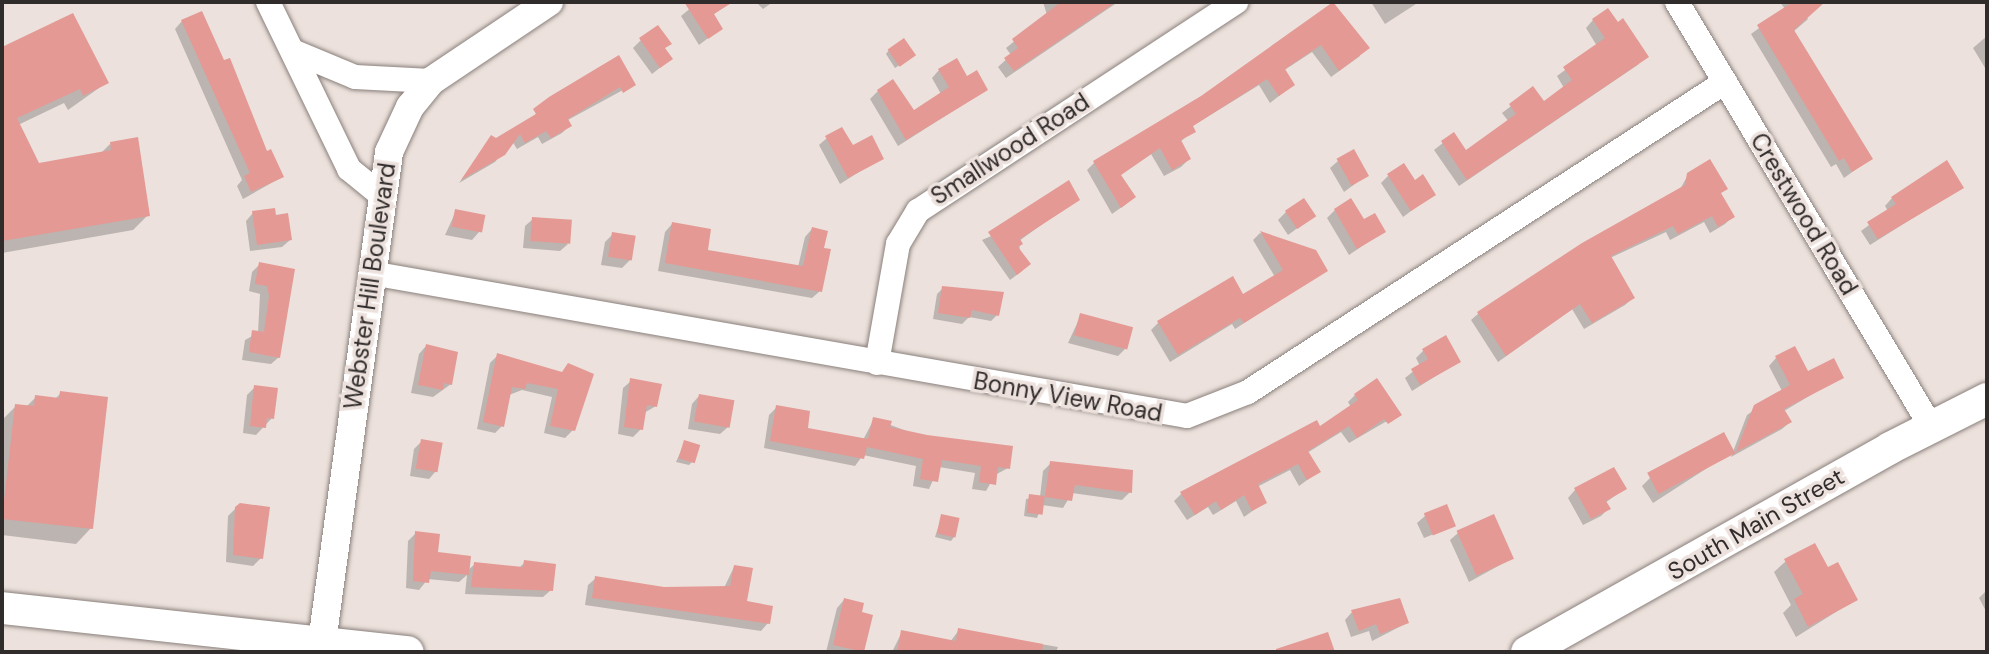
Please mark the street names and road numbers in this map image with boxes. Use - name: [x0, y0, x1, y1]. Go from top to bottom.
- street label: Smallwood Road: [926, 87, 1094, 211]
- street label: Crestwood Road: [1744, 128, 1864, 300]
- street label: Webster Hill Boulevard: [338, 161, 402, 411]
- street label: Bonny View Road: [971, 366, 1165, 428]
- street label: South Main Street: [1663, 462, 1849, 586]

